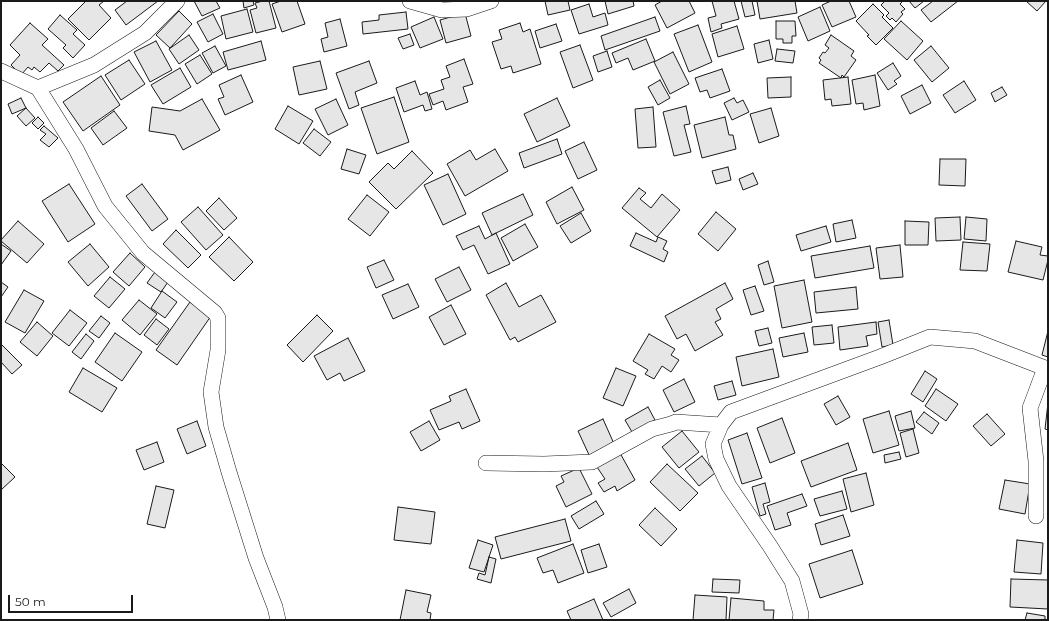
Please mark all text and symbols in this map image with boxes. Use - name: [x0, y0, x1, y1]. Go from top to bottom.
- scale bar: [10, 587, 135, 613]
- text: 50 m: [15, 594, 46, 609]

